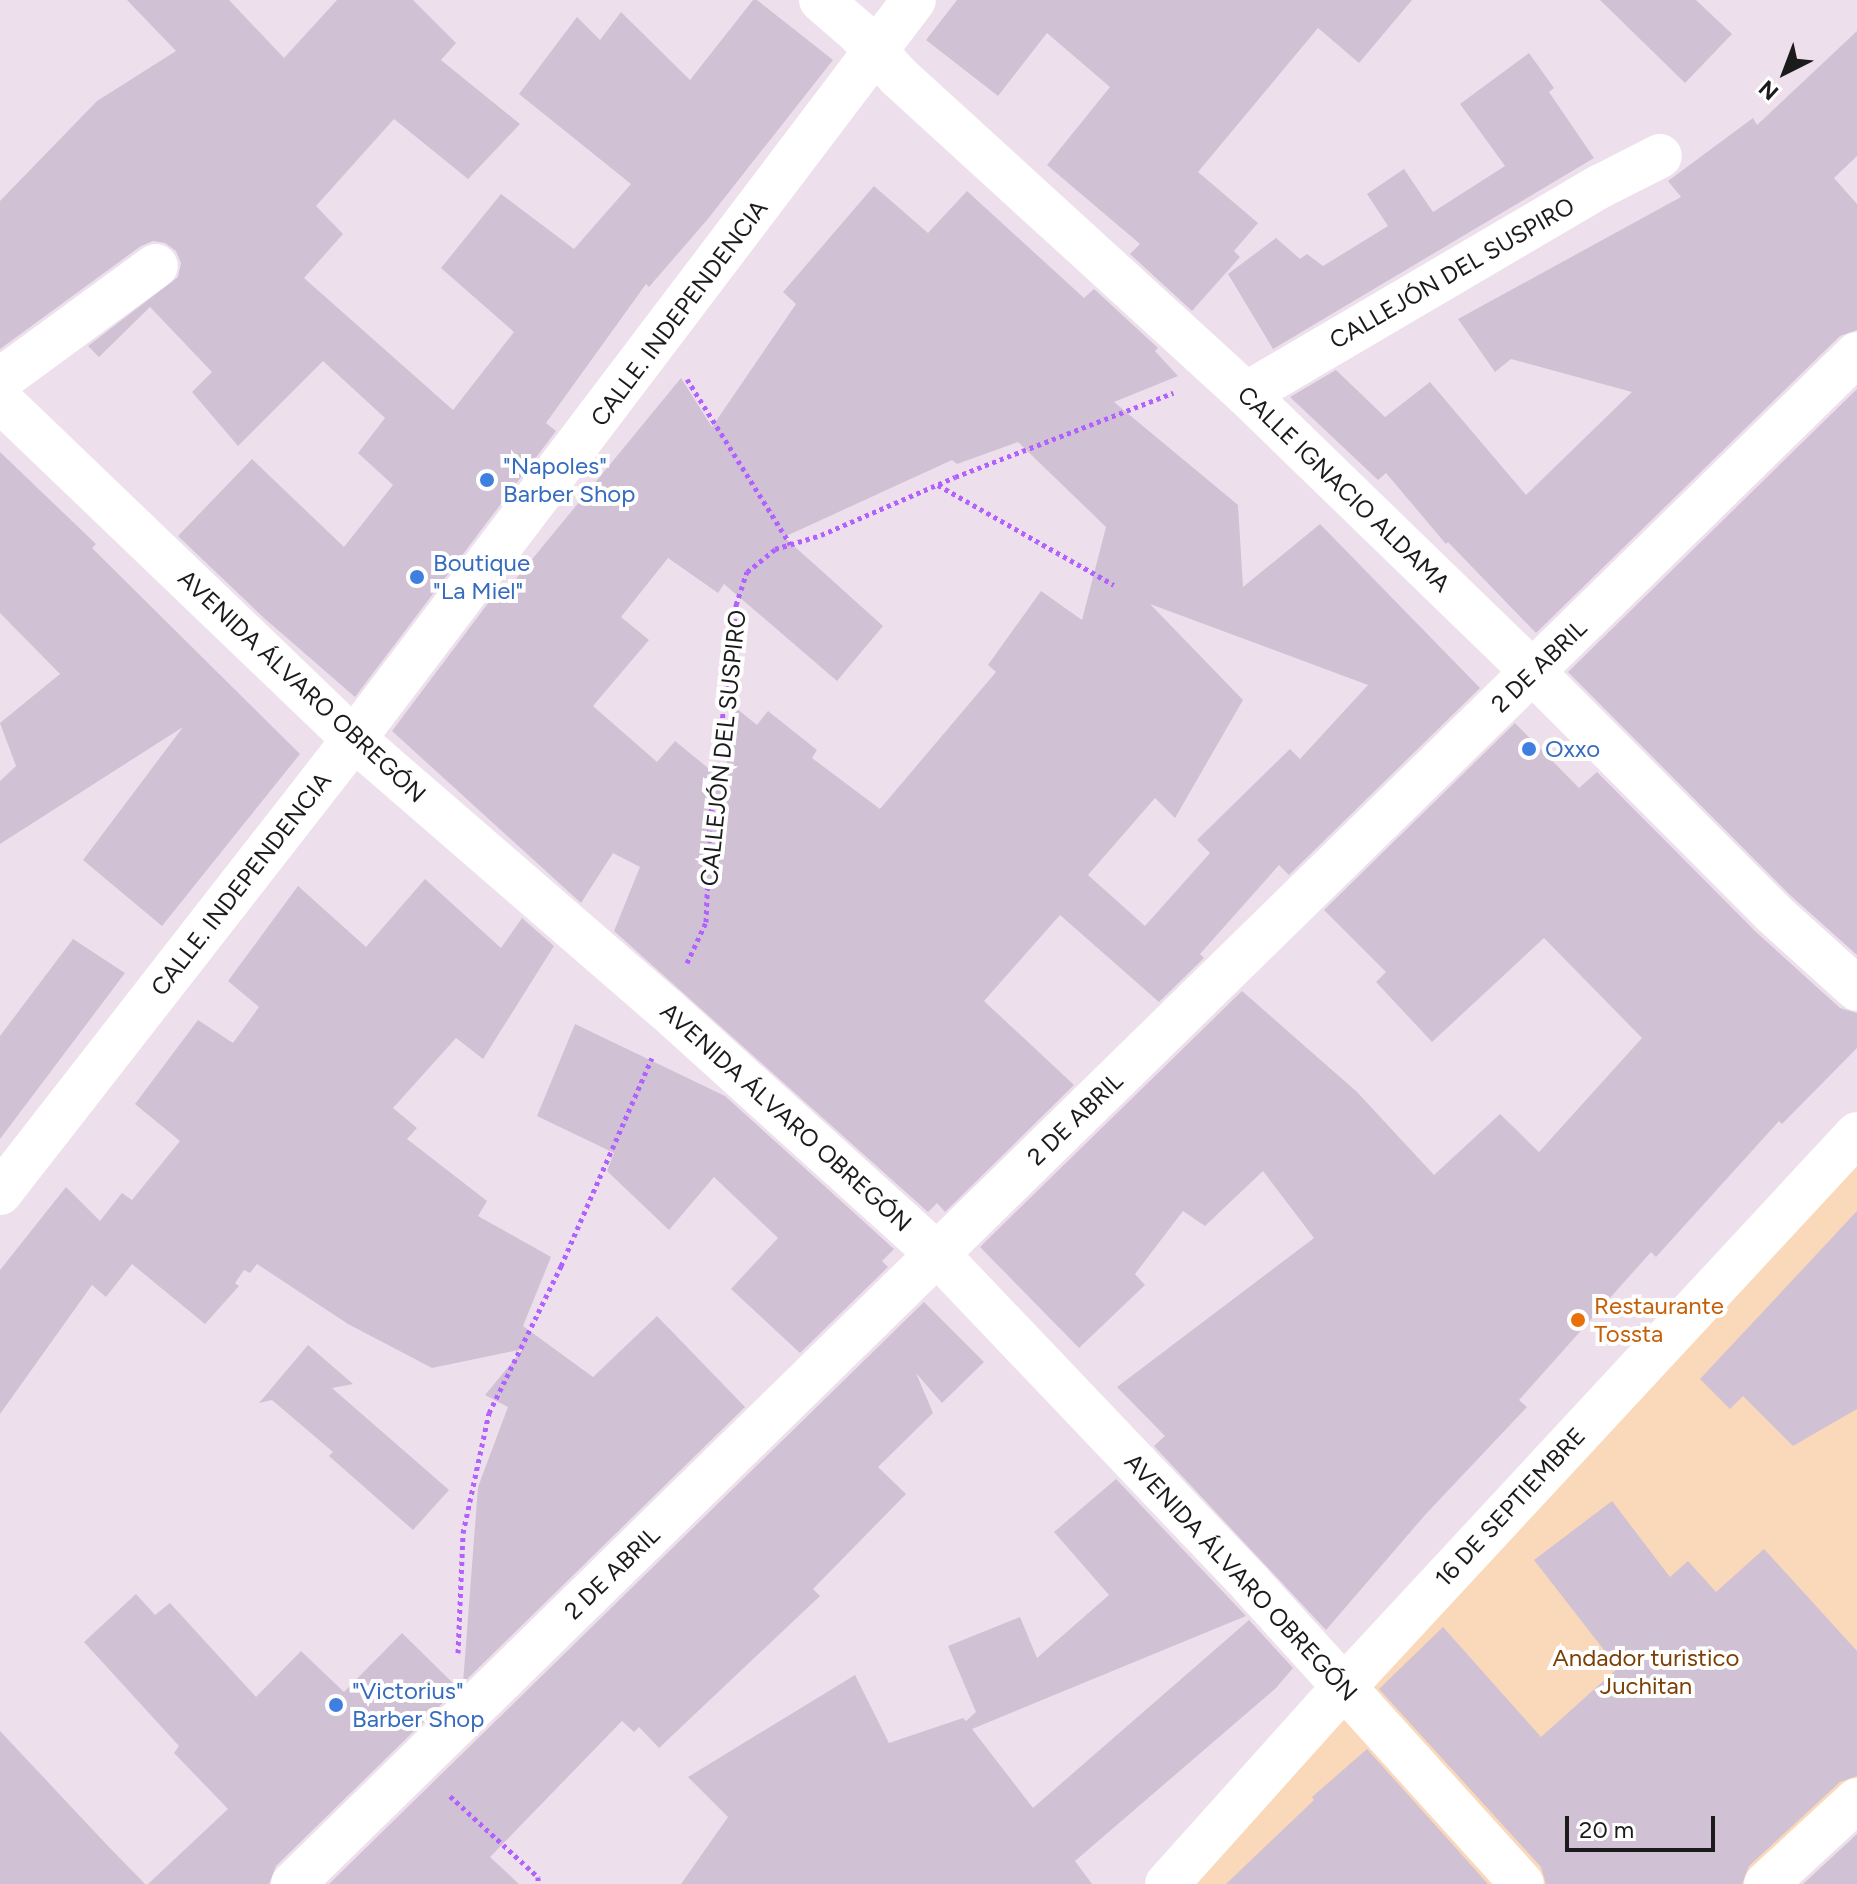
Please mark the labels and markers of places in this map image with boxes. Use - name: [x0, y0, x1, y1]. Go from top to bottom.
- place label: "Napoles" Barber Shop: [503, 452, 635, 508]
- marker: "Napoles" Barber Shop: [478, 471, 496, 489]
- place label: Boutique "La Miel": [433, 549, 530, 605]
- marker: Boutique "La Miel": [408, 568, 426, 586]
- place label: Oxxo: [1545, 735, 1600, 763]
- marker: Oxxo: [1520, 740, 1538, 758]
- place label: Restaurante Tossta: [1594, 1292, 1724, 1348]
- marker: Restaurante Tossta: [1569, 1311, 1587, 1329]
- place label: "Victorius" Barber Shop: [352, 1677, 484, 1733]
- marker: "Victorius" Barber Shop: [327, 1696, 345, 1714]

